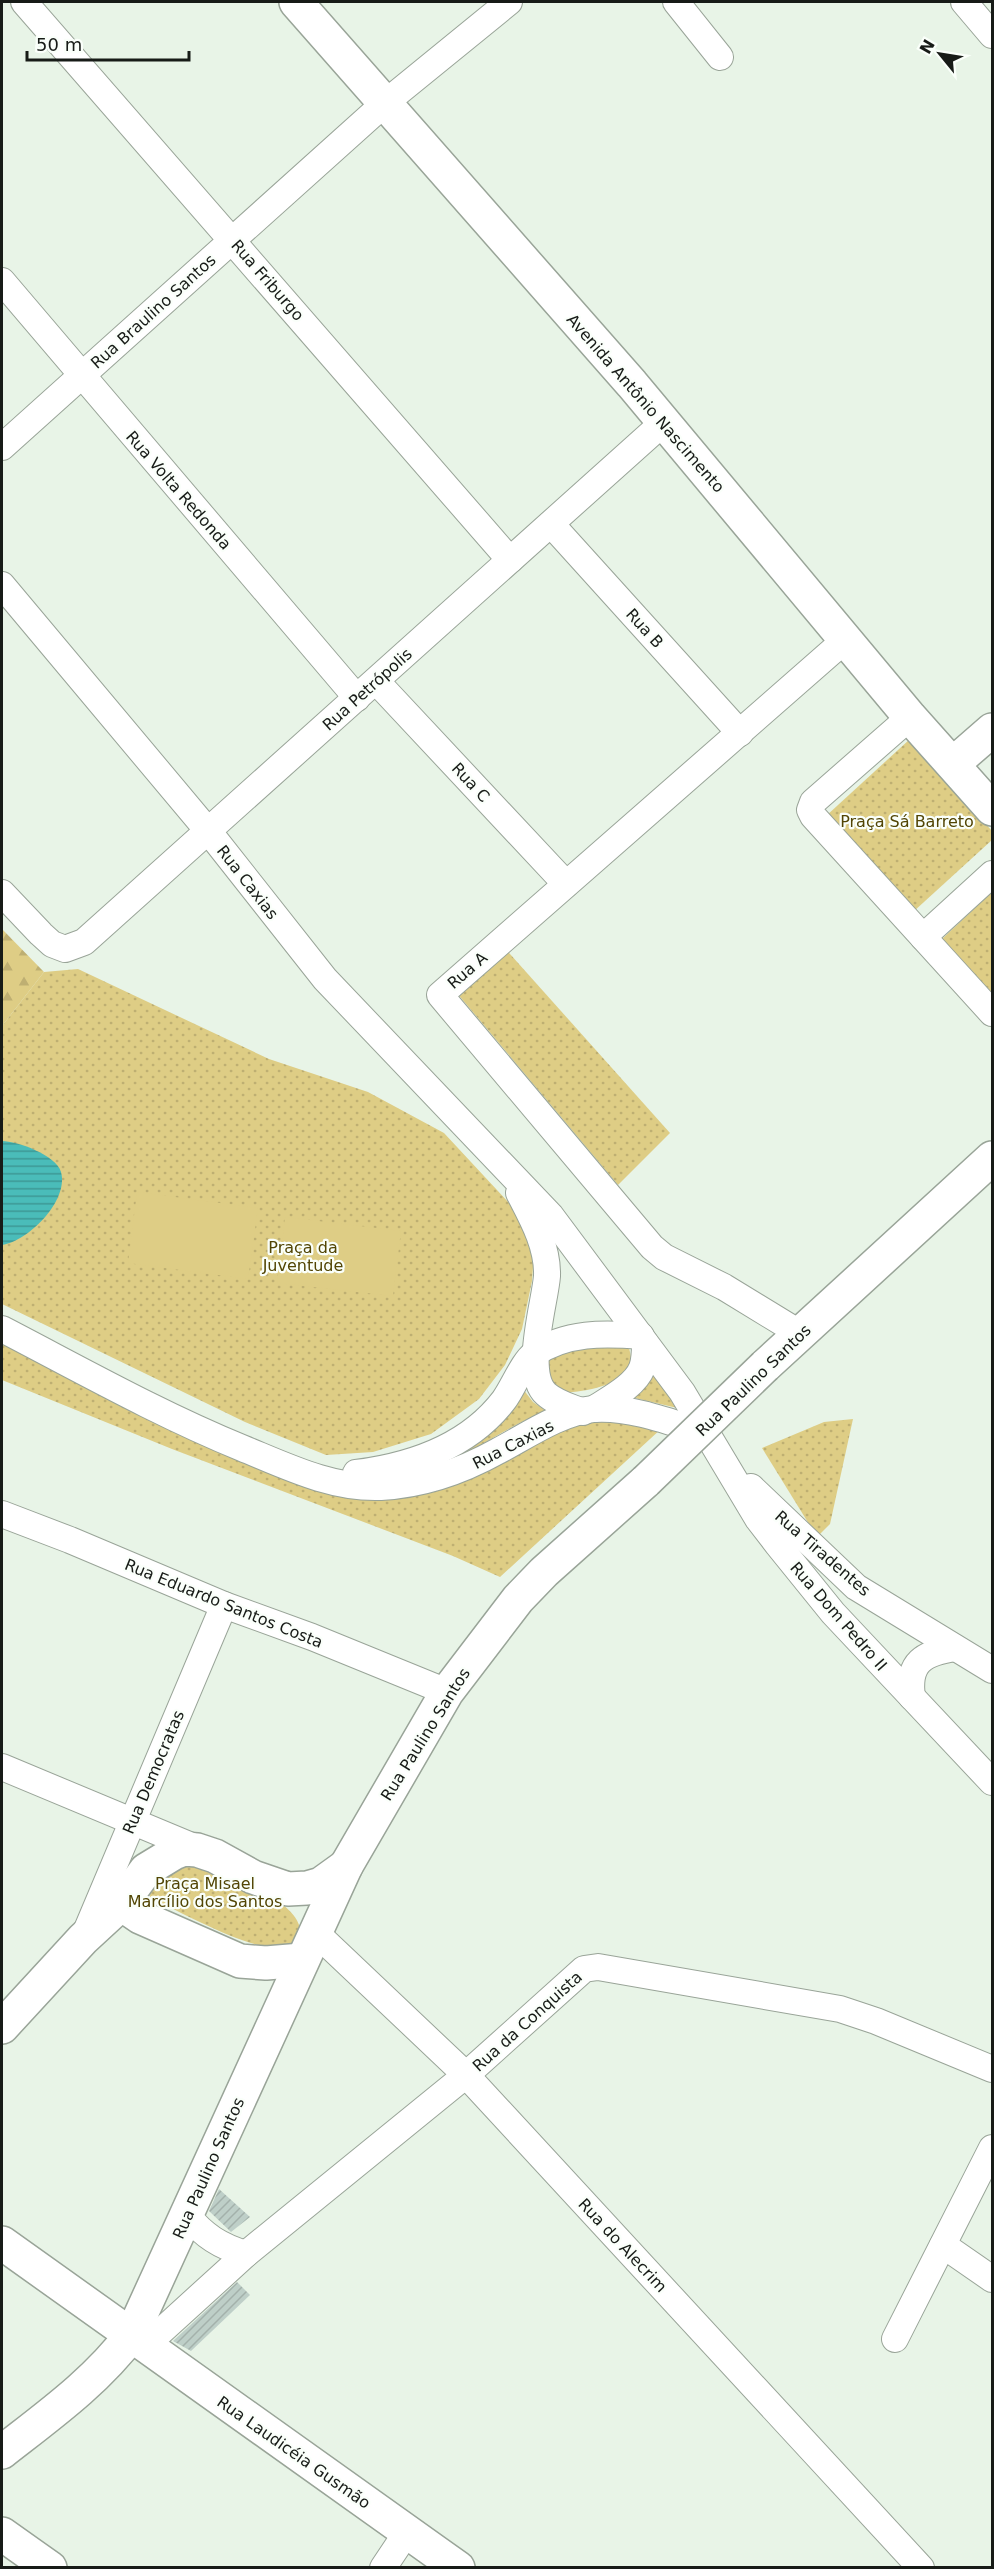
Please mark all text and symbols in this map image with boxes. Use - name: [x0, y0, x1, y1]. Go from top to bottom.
- scale bar: [27, 24, 189, 62]
- north arrow: [910, 24, 970, 84]
- text: 50 m: [36, 34, 82, 55]
- text: N: [916, 36, 939, 57]
- street label: Rua Friburgo: [227, 236, 308, 325]
- street label: Rua Braulino Santos: [87, 250, 220, 372]
- street label: Avenida Antônio Nascimento: [563, 310, 728, 497]
- street label: Rua Volta Redonda: [122, 427, 235, 553]
- street label: Rua B: [622, 605, 667, 652]
- street label: Rua Petrópolis: [319, 644, 416, 735]
- street label: Rua C: [448, 759, 493, 806]
- park label: Praça Sá Barreto: [840, 812, 974, 831]
- street label: Rua Caxias: [213, 842, 282, 923]
- street label: Rua A: [444, 948, 491, 993]
- park label: Praça da Juventude: [262, 1238, 343, 1275]
- street label: Rua Paulino Santos: [692, 1320, 815, 1440]
- street label: Rua Caxias: [470, 1416, 557, 1473]
- street label: Rua Tiradentes: [771, 1507, 874, 1600]
- street label: Rua Eduardo Santos Costa: [122, 1555, 326, 1652]
- street label: Rua Dom Pedro II: [786, 1558, 891, 1675]
- street label: Rua Paulino Santos: [377, 1664, 474, 1804]
- street label: Rua Democratas: [119, 1707, 188, 1837]
- park label: Praça Misael Marcílio dos Santos: [128, 1874, 282, 1911]
- street label: Rua da Conquista: [469, 1967, 586, 2076]
- street label: Rua Paulino Santos: [169, 2095, 248, 2242]
- street label: Rua do Alecrim: [574, 2195, 671, 2296]
- street label: Rua Laudicéia Gusmão: [213, 2392, 374, 2513]

